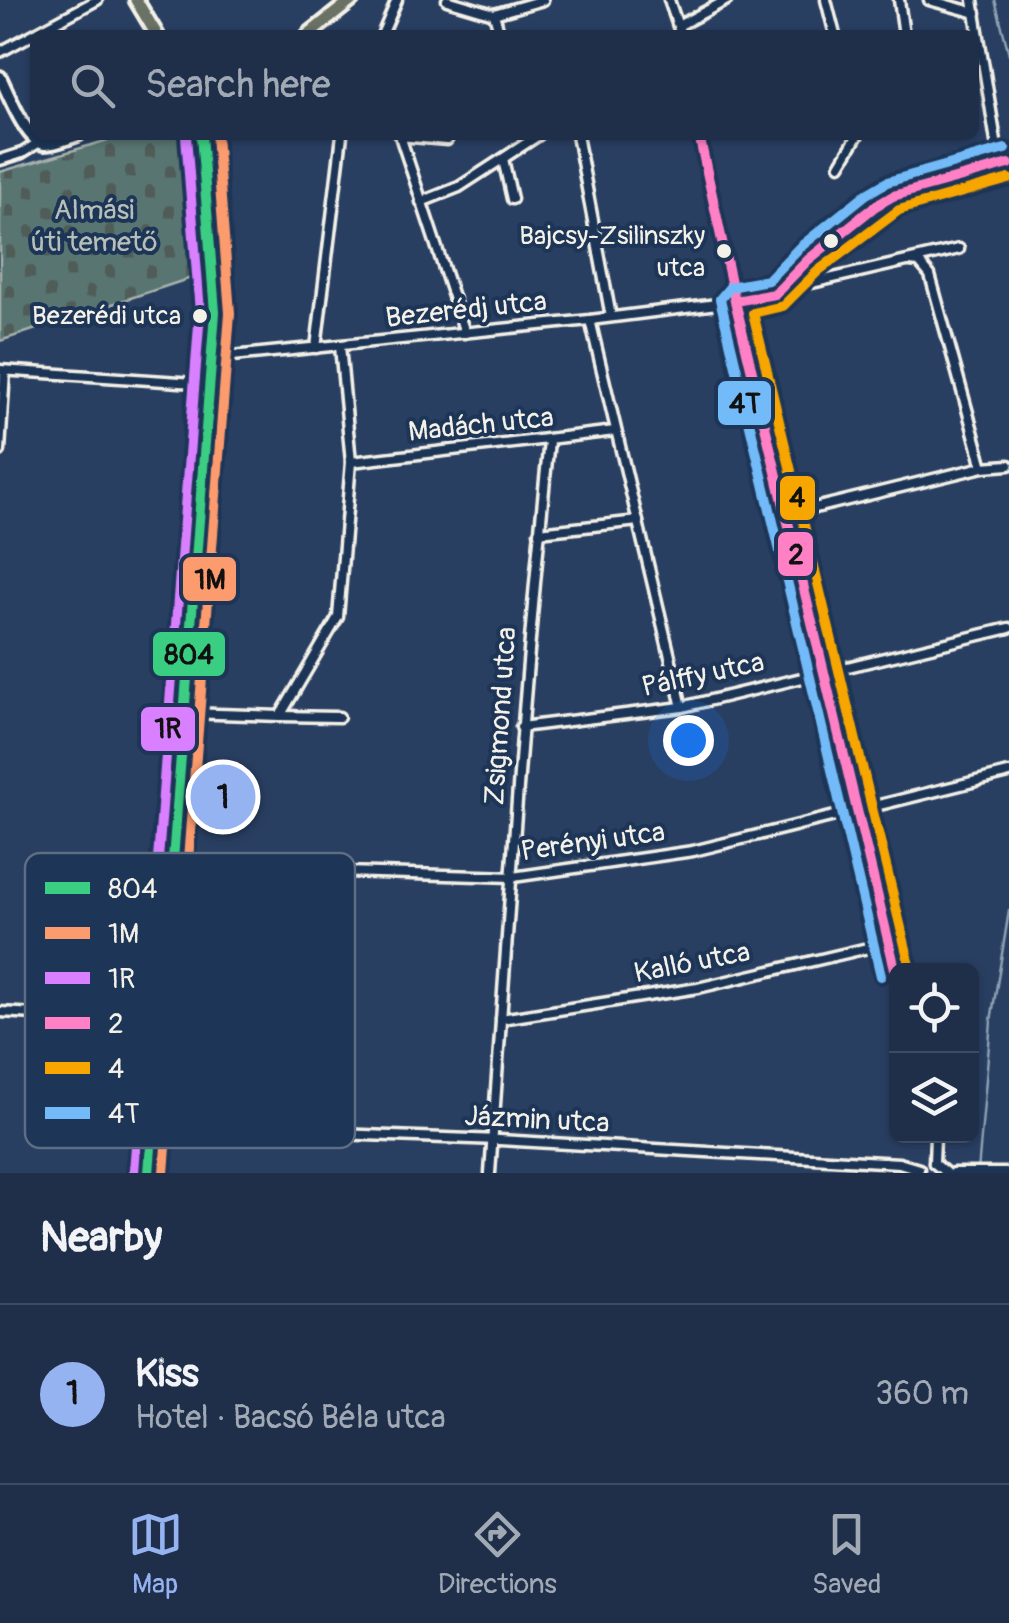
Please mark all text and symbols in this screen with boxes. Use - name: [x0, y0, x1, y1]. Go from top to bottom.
- search box: [30, 30, 979, 140]
- icon: search: [65, 58, 120, 113]
- text: Search here: [145, 61, 331, 109]
- park label: Almási úti temető: [31, 193, 157, 260]
- place label: Bajcsy-Zsilinszky utca: [519, 220, 705, 284]
- unlabelled marker: [821, 231, 841, 251]
- marker: Bajcsy-Zsilinszky utca: [714, 241, 734, 261]
- street label: Bezerédj utca: [384, 284, 548, 336]
- place label: Bezerédi utca: [32, 300, 181, 332]
- marker: Bezerédi utca: [190, 306, 210, 326]
- line badge: 4T: [716, 379, 773, 427]
- text: 4T: [729, 387, 761, 422]
- street label: Madách utca: [407, 400, 555, 450]
- line badge: 4: [778, 474, 817, 522]
- text: 4: [789, 481, 806, 516]
- line badge: 2: [776, 530, 815, 578]
- text: 2: [788, 538, 804, 573]
- line badge: 1M: [181, 555, 238, 603]
- text: 1M: [194, 563, 226, 598]
- street label: Zsigmond utca: [477, 626, 525, 806]
- line badge: 804: [151, 630, 227, 678]
- text: 804: [164, 638, 214, 673]
- street label: Pálffy utca: [639, 645, 767, 705]
- line badge: 1R: [139, 705, 197, 753]
- text: 1R: [154, 712, 182, 747]
- your location: [663, 715, 714, 766]
- pin: 1: [190, 760, 256, 834]
- street label: Perényi utca: [519, 815, 667, 869]
- legend: [25, 853, 355, 1148]
- text: 804: [108, 872, 157, 907]
- text: 1M: [108, 917, 139, 952]
- street label: Kalló utca: [631, 935, 753, 991]
- text: 1R: [108, 962, 135, 997]
- map controls: [889, 963, 979, 1143]
- button: locate: [889, 963, 979, 1053]
- text: 2: [108, 1007, 124, 1042]
- text: 4: [108, 1052, 124, 1087]
- button: layers: [889, 1053, 979, 1143]
- text: 4T: [108, 1097, 140, 1132]
- street label: Jázmin utca: [464, 1099, 610, 1141]
- text: Nearby: [40, 1212, 162, 1264]
- text: Kiss: [135, 1350, 199, 1398]
- text: 1: [66, 1374, 79, 1414]
- text: 360 m: [875, 1374, 969, 1414]
- text: Hotel · Bacsó Béla utca: [135, 1398, 446, 1438]
- tab: Map: [128, 1507, 183, 1602]
- tab: Directions: [438, 1507, 557, 1602]
- tab: Saved: [812, 1507, 881, 1602]

